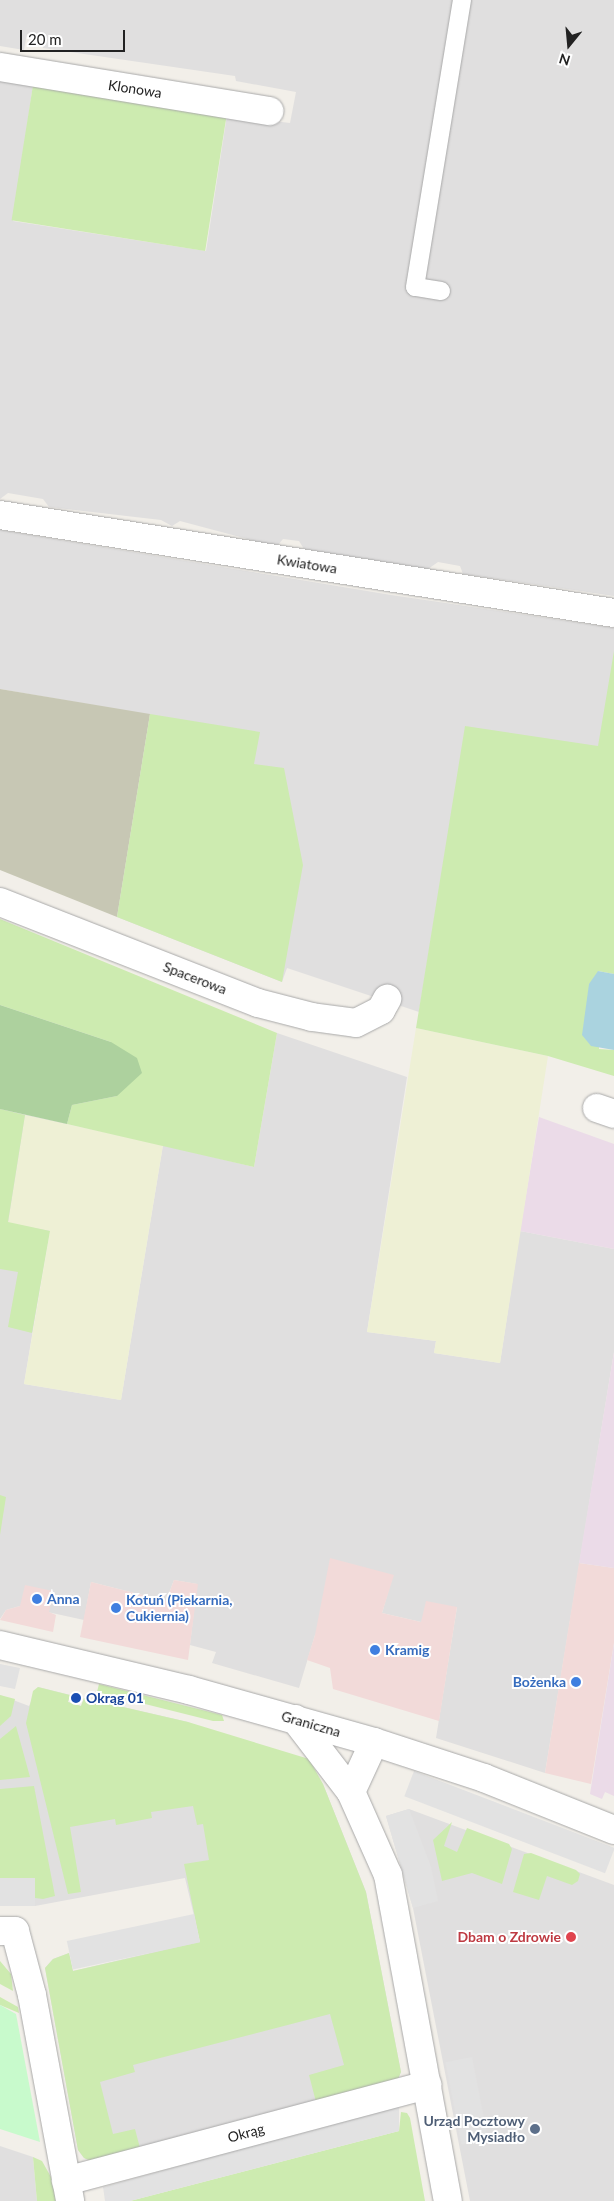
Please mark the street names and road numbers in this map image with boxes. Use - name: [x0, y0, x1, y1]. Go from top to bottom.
- street label: Klonowa: [107, 76, 163, 102]
- street label: Kwiatowa: [276, 551, 338, 577]
- street label: Spacerowa: [161, 958, 229, 998]
- street label: Graniczna: [279, 1708, 343, 1740]
- street label: Okrąg: [226, 2120, 266, 2146]

